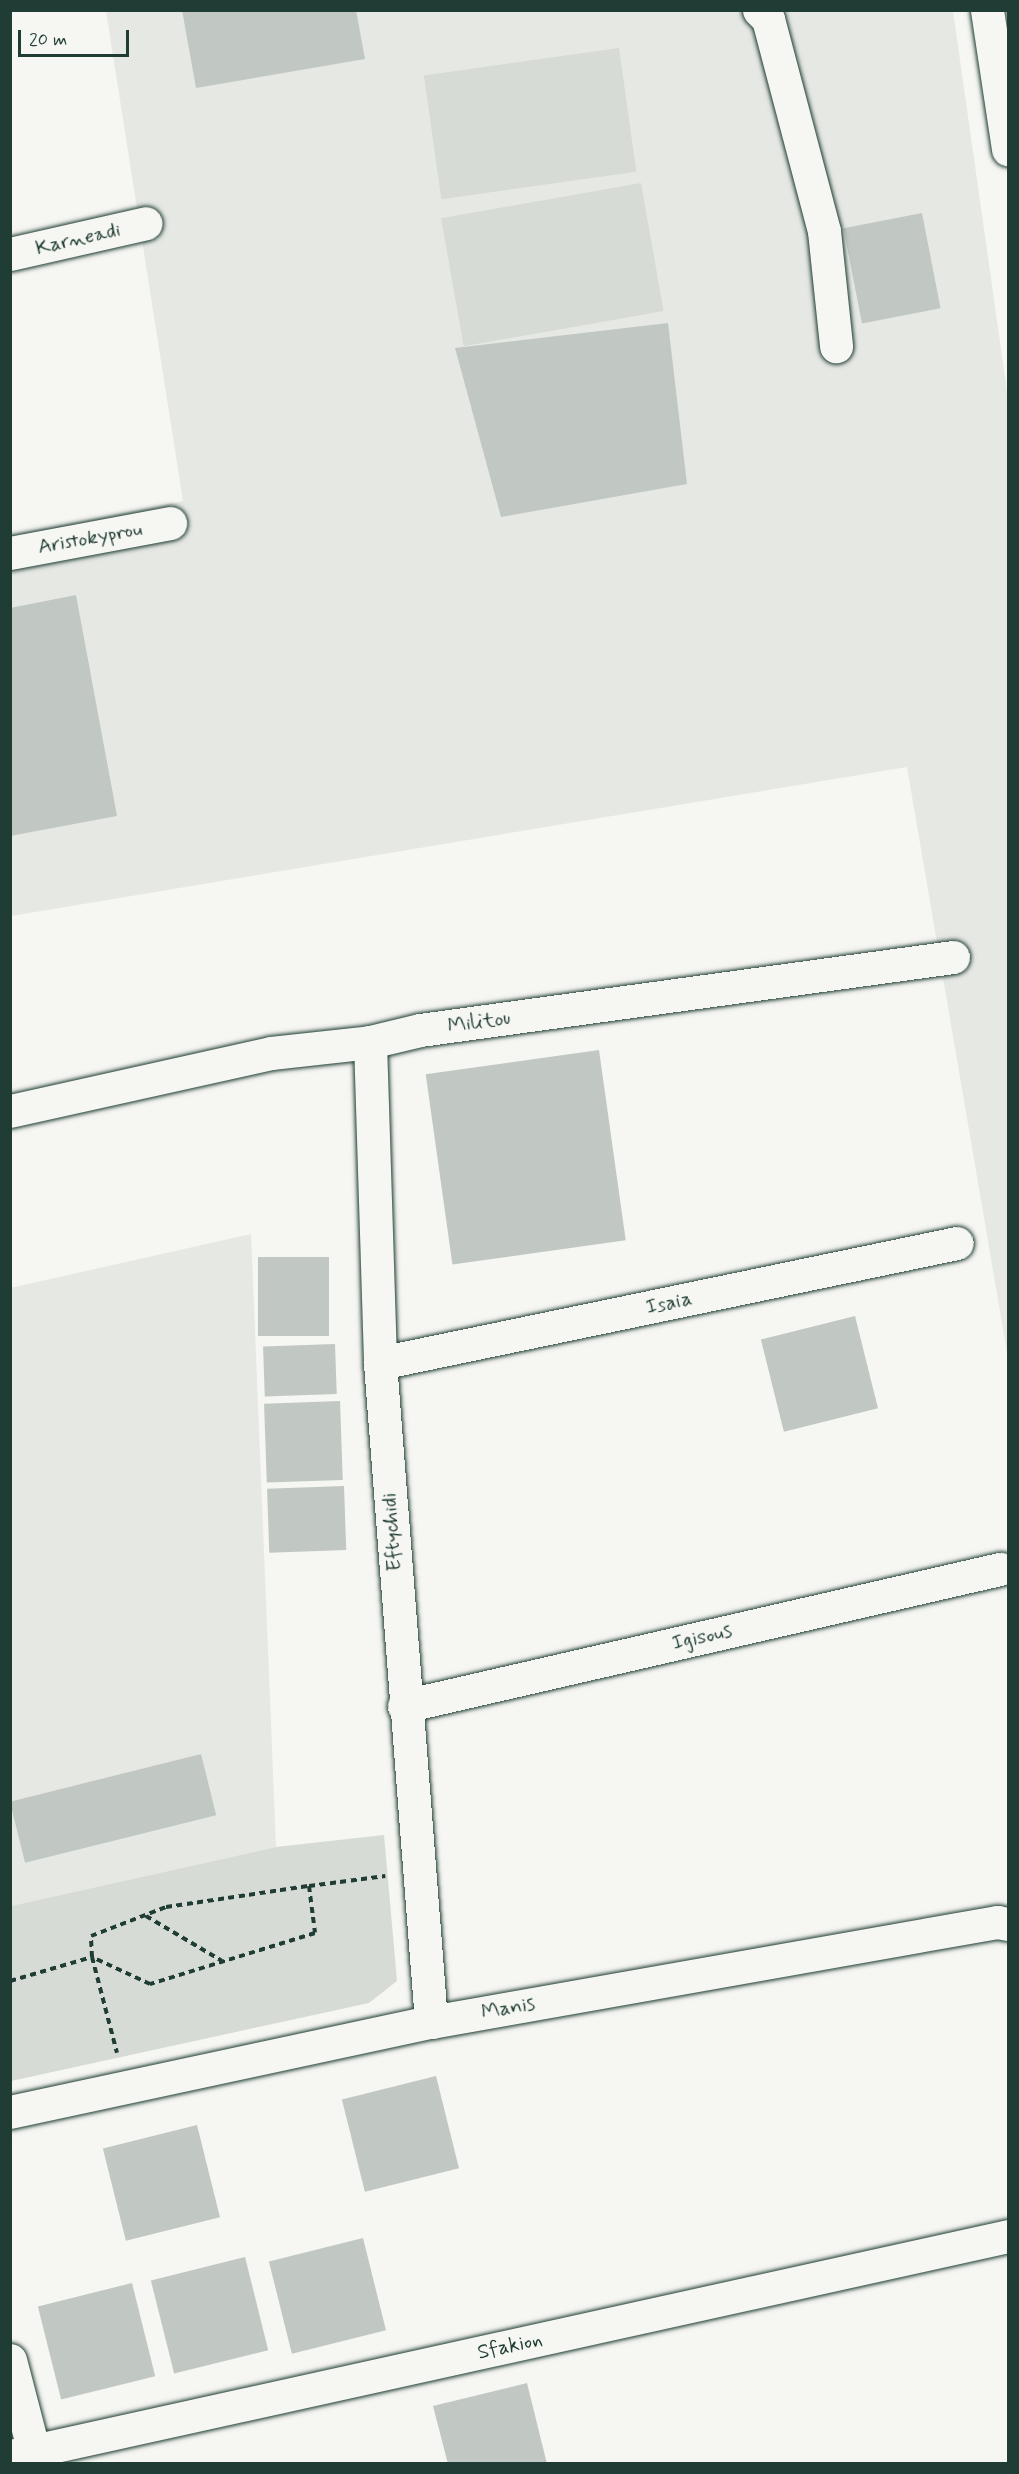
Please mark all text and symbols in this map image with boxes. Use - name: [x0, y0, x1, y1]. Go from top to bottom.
- scale bar: [21, 18, 132, 56]
- text: 20 m: [29, 28, 67, 52]
- street label: Karneadi: [33, 217, 123, 261]
- street label: Aristokyprou: [36, 516, 144, 560]
- street label: Militou: [446, 1005, 512, 1039]
- street label: Isaia: [644, 1286, 694, 1320]
- street label: Eftychidi: [377, 1492, 407, 1572]
- street label: Igisous: [670, 1618, 734, 1656]
- street label: Manis: [479, 1991, 537, 2025]
- street label: Sfakion: [475, 2327, 545, 2365]

